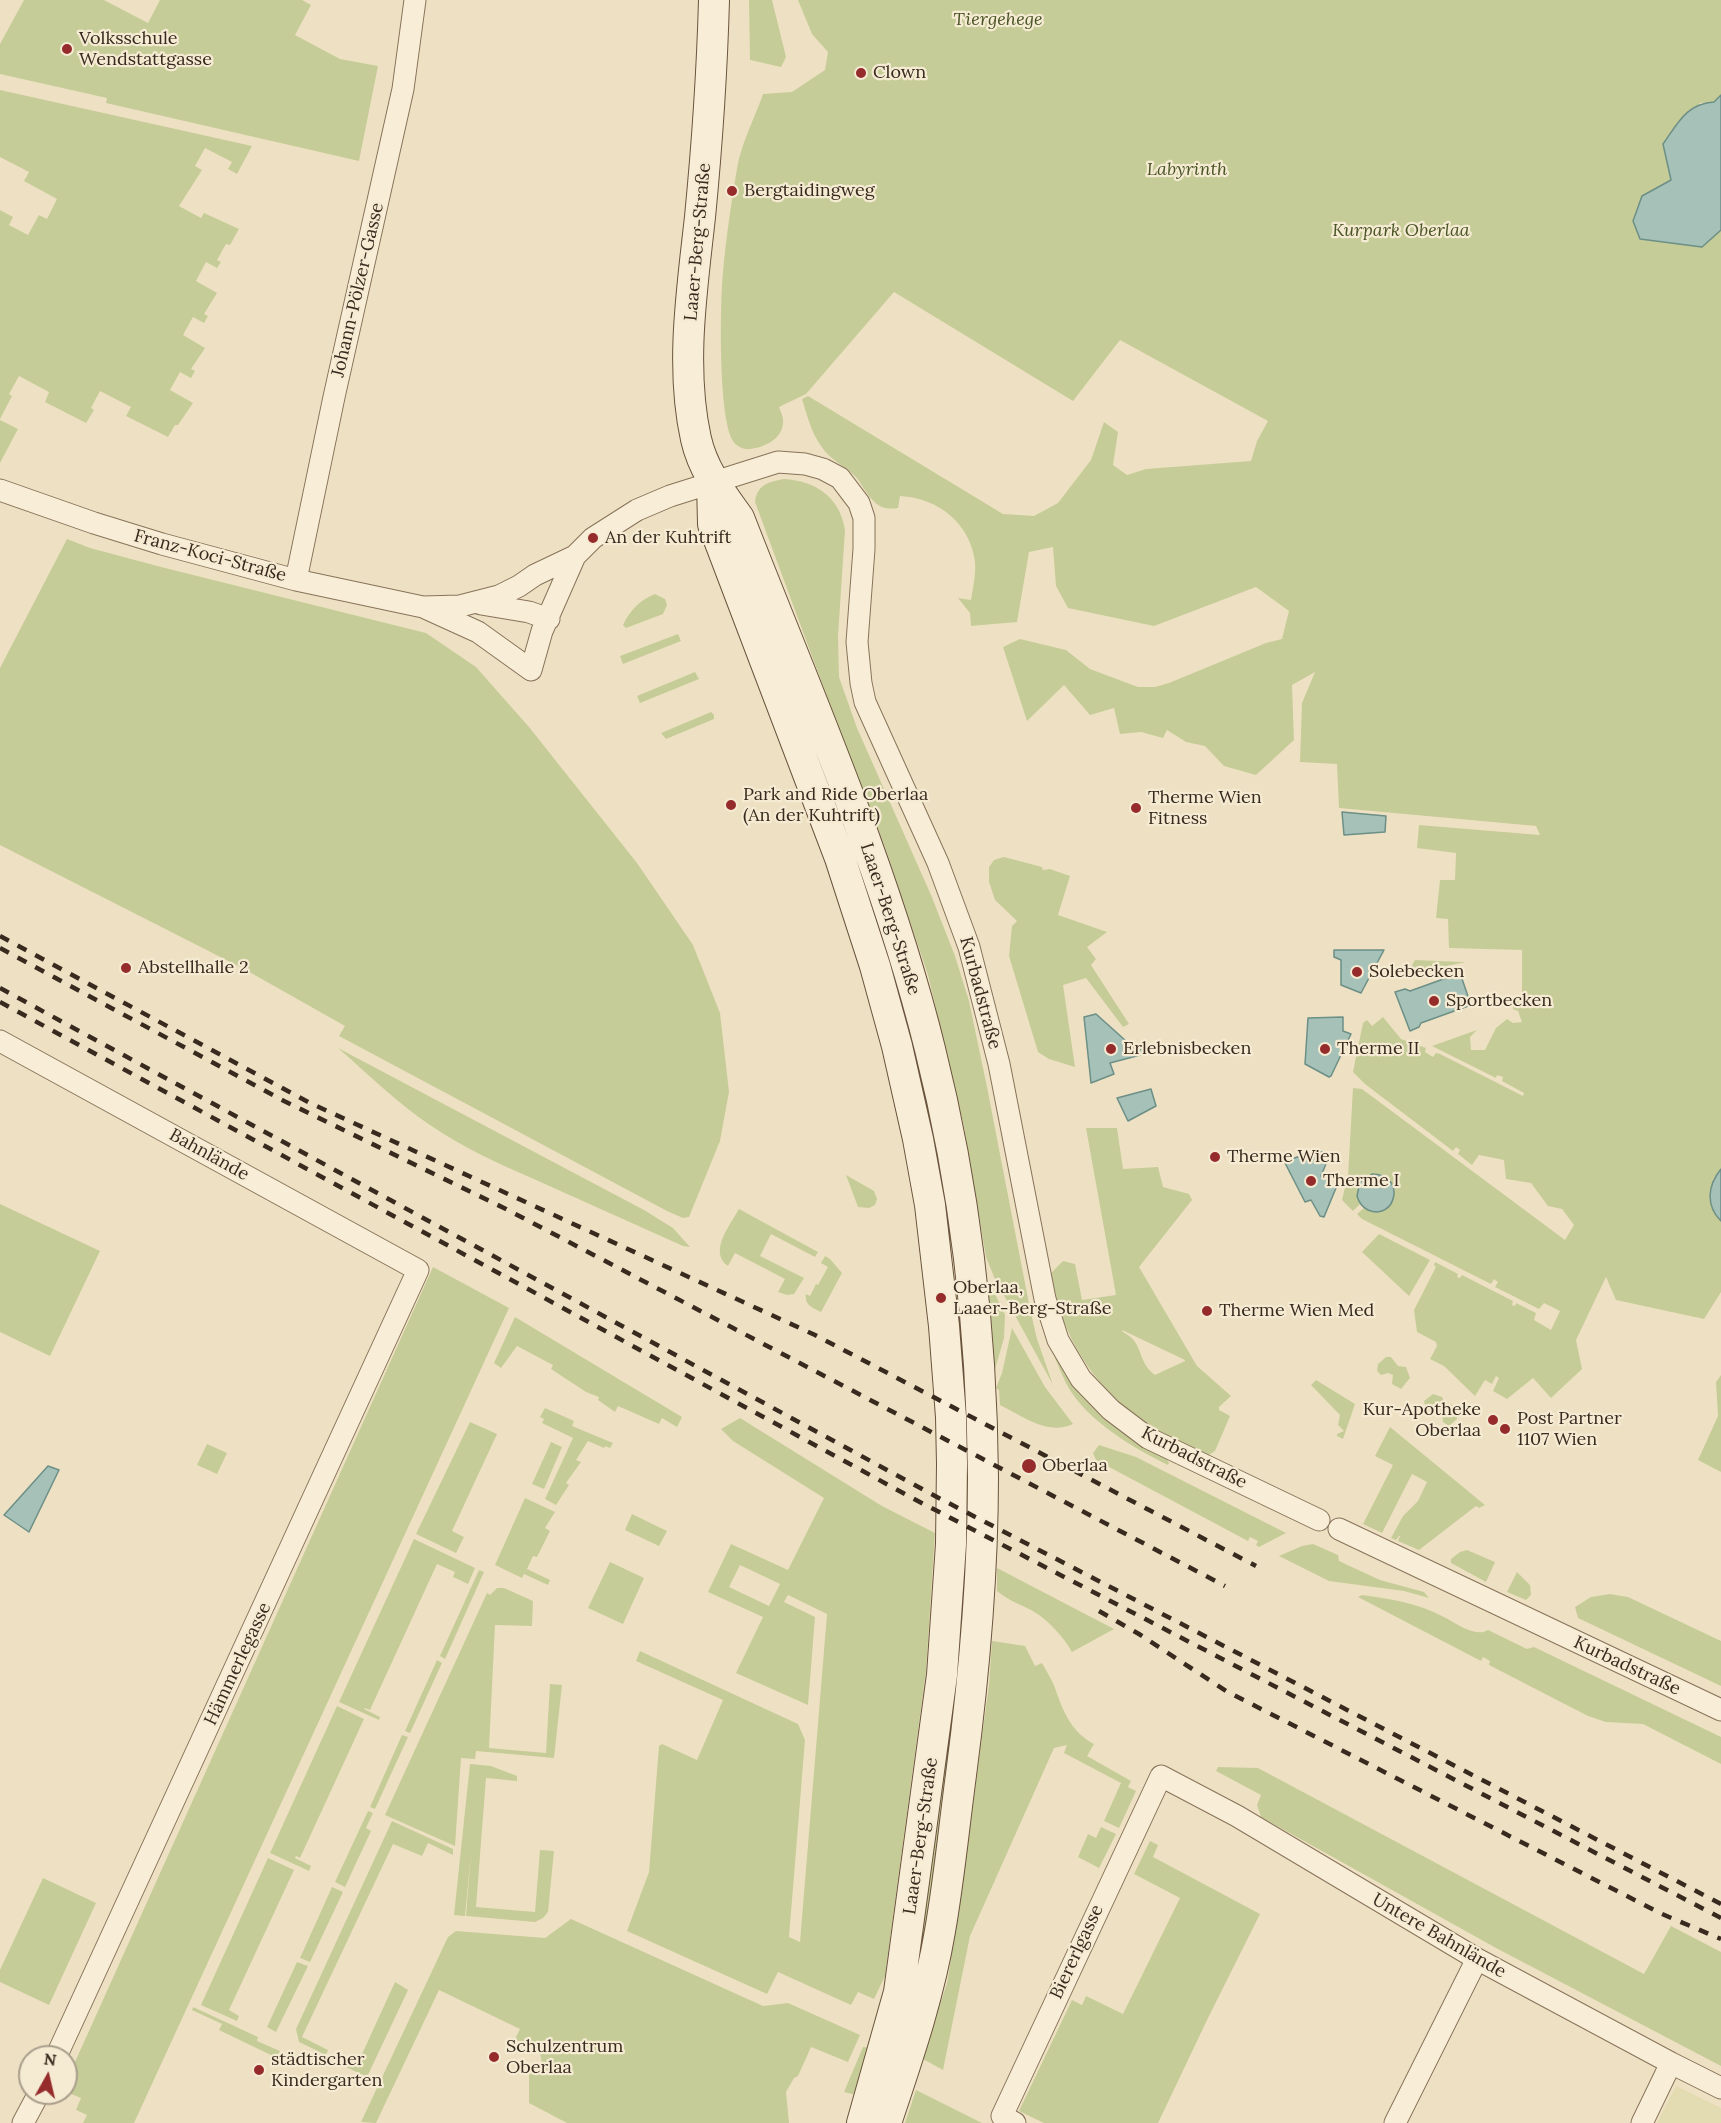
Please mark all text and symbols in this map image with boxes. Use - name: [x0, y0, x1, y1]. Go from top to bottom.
- park label: Tiergehege: [953, 9, 1043, 31]
- place label: Volksschule Wendstattgasse: [79, 28, 212, 70]
- marker: Volksschule Wendstattgasse: [60, 42, 74, 56]
- place label: Clown: [873, 62, 926, 84]
- marker: Clown: [854, 66, 868, 80]
- park label: Labyrinth: [1147, 159, 1227, 181]
- street label: Laaer-Berg-Straße: [680, 162, 716, 322]
- place label: Bergtaidingweg: [744, 180, 875, 202]
- marker: Bergtaidingweg: [725, 184, 739, 198]
- street label: Johann-Pölzer-Gasse: [327, 201, 389, 379]
- park label: Kurpark Oberlaa: [1332, 220, 1470, 242]
- street label: Franz-Koci-Straße: [131, 525, 289, 587]
- place label: An der Kuhtrift: [605, 527, 732, 549]
- marker: An der Kuhtrift: [586, 531, 600, 545]
- place label: Park and Ride Oberlaa (An der Kuhtrift): [743, 784, 928, 826]
- place label: Therme Wien Fitness: [1148, 787, 1262, 830]
- marker: Park and Ride Oberlaa (An der Kuhtrift): [724, 798, 738, 812]
- marker: Therme Wien Fitness: [1129, 801, 1143, 815]
- street label: Laaer-Berg-Straße: [855, 840, 925, 998]
- street label: Kurbadstraße: [955, 934, 1005, 1052]
- place label: Abstellhalle 2: [138, 957, 249, 979]
- marker: Abstellhalle 2: [119, 961, 133, 975]
- place label: Solebecken: [1369, 961, 1464, 983]
- marker: Solebecken: [1350, 965, 1364, 979]
- place label: Sportbecken: [1446, 990, 1552, 1012]
- marker: Sportbecken: [1427, 994, 1441, 1008]
- place label: Erlebnisbecken: [1123, 1038, 1251, 1060]
- place label: Therme II: [1337, 1038, 1419, 1060]
- marker: Erlebnisbecken: [1104, 1042, 1118, 1056]
- marker: Therme II: [1318, 1042, 1332, 1056]
- street label: Bahnlände: [165, 1124, 253, 1186]
- place label: Therme Wien: [1227, 1146, 1341, 1168]
- marker: Therme Wien: [1208, 1150, 1222, 1164]
- place label: Therme I: [1323, 1170, 1399, 1192]
- marker: Therme I: [1304, 1174, 1318, 1188]
- place label: Oberlaa, Laaer-Berg-Straße: [953, 1277, 1112, 1320]
- marker: Oberlaa, Laaer-Berg-Straße: [934, 1291, 948, 1305]
- place label: Therme Wien Med: [1219, 1300, 1374, 1322]
- marker: Therme Wien Med: [1200, 1304, 1214, 1318]
- place label: Kur-Apotheke Oberlaa: [1363, 1399, 1481, 1442]
- place label: Post Partner 1107 Wien: [1517, 1408, 1622, 1450]
- marker: Kur-Apotheke Oberlaa: [1486, 1413, 1500, 1427]
- street label: Kurbadstraße: [1138, 1422, 1250, 1494]
- marker: Post Partner 1107 Wien: [1498, 1422, 1512, 1436]
- place label: Oberlaa: [1042, 1455, 1108, 1477]
- marker: Oberlaa: [1020, 1457, 1038, 1475]
- street label: Hämmerlegasse: [200, 1599, 276, 1729]
- street label: Kurbadstraße: [1570, 1632, 1684, 1700]
- street label: Laaer-Berg-Straße: [899, 1756, 943, 1916]
- street label: Untere Bahnlände: [1368, 1889, 1510, 1983]
- street label: Biererlgasse: [1046, 1901, 1108, 2003]
- place label: Schulzentrum Oberlaa: [506, 2036, 623, 2078]
- north arrow: [18, 2045, 78, 2105]
- text: N: [43, 2048, 58, 2070]
- place label: städtischer Kindergarten: [271, 2049, 382, 2092]
- marker: Schulzentrum Oberlaa: [487, 2050, 501, 2064]
- marker: städtischer Kindergarten: [252, 2063, 266, 2077]

